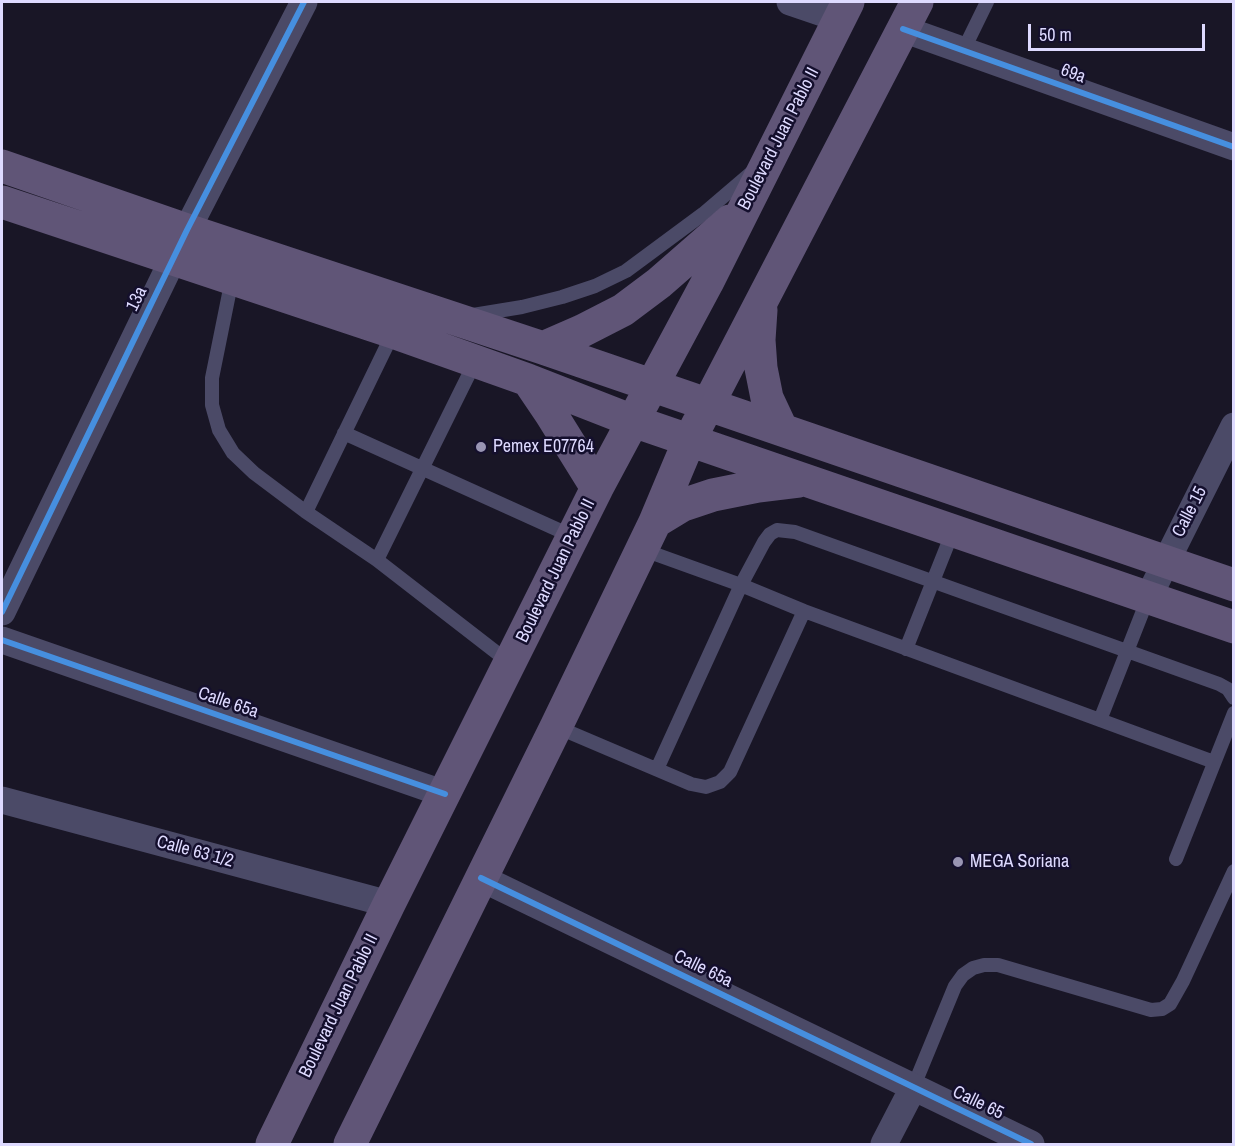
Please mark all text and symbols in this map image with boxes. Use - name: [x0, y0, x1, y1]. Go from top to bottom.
- scale bar: [1031, 12, 1208, 50]
- text: 50 m: [1039, 22, 1072, 47]
- street label: 69a: [1058, 60, 1088, 88]
- street label: Boulevard Juan Pablo II: [734, 64, 824, 214]
- street label: 13a: [122, 283, 152, 315]
- place label: Pemex E07764: [493, 436, 594, 458]
- marker: Pemex E07764: [474, 440, 488, 454]
- street label: Calle 15: [1168, 483, 1212, 541]
- street label: Boulevard Juan Pablo II: [512, 496, 600, 646]
- street label: Calle 65a: [195, 683, 261, 723]
- street label: Calle 63 1/2: [154, 831, 236, 873]
- place label: MEGA Soriana: [970, 851, 1069, 873]
- marker: MEGA Soriana: [951, 855, 965, 869]
- street label: Boulevard Juan Pablo II: [295, 931, 383, 1081]
- street label: Calle 65a: [670, 946, 736, 992]
- street label: Calle 65: [949, 1081, 1007, 1125]

